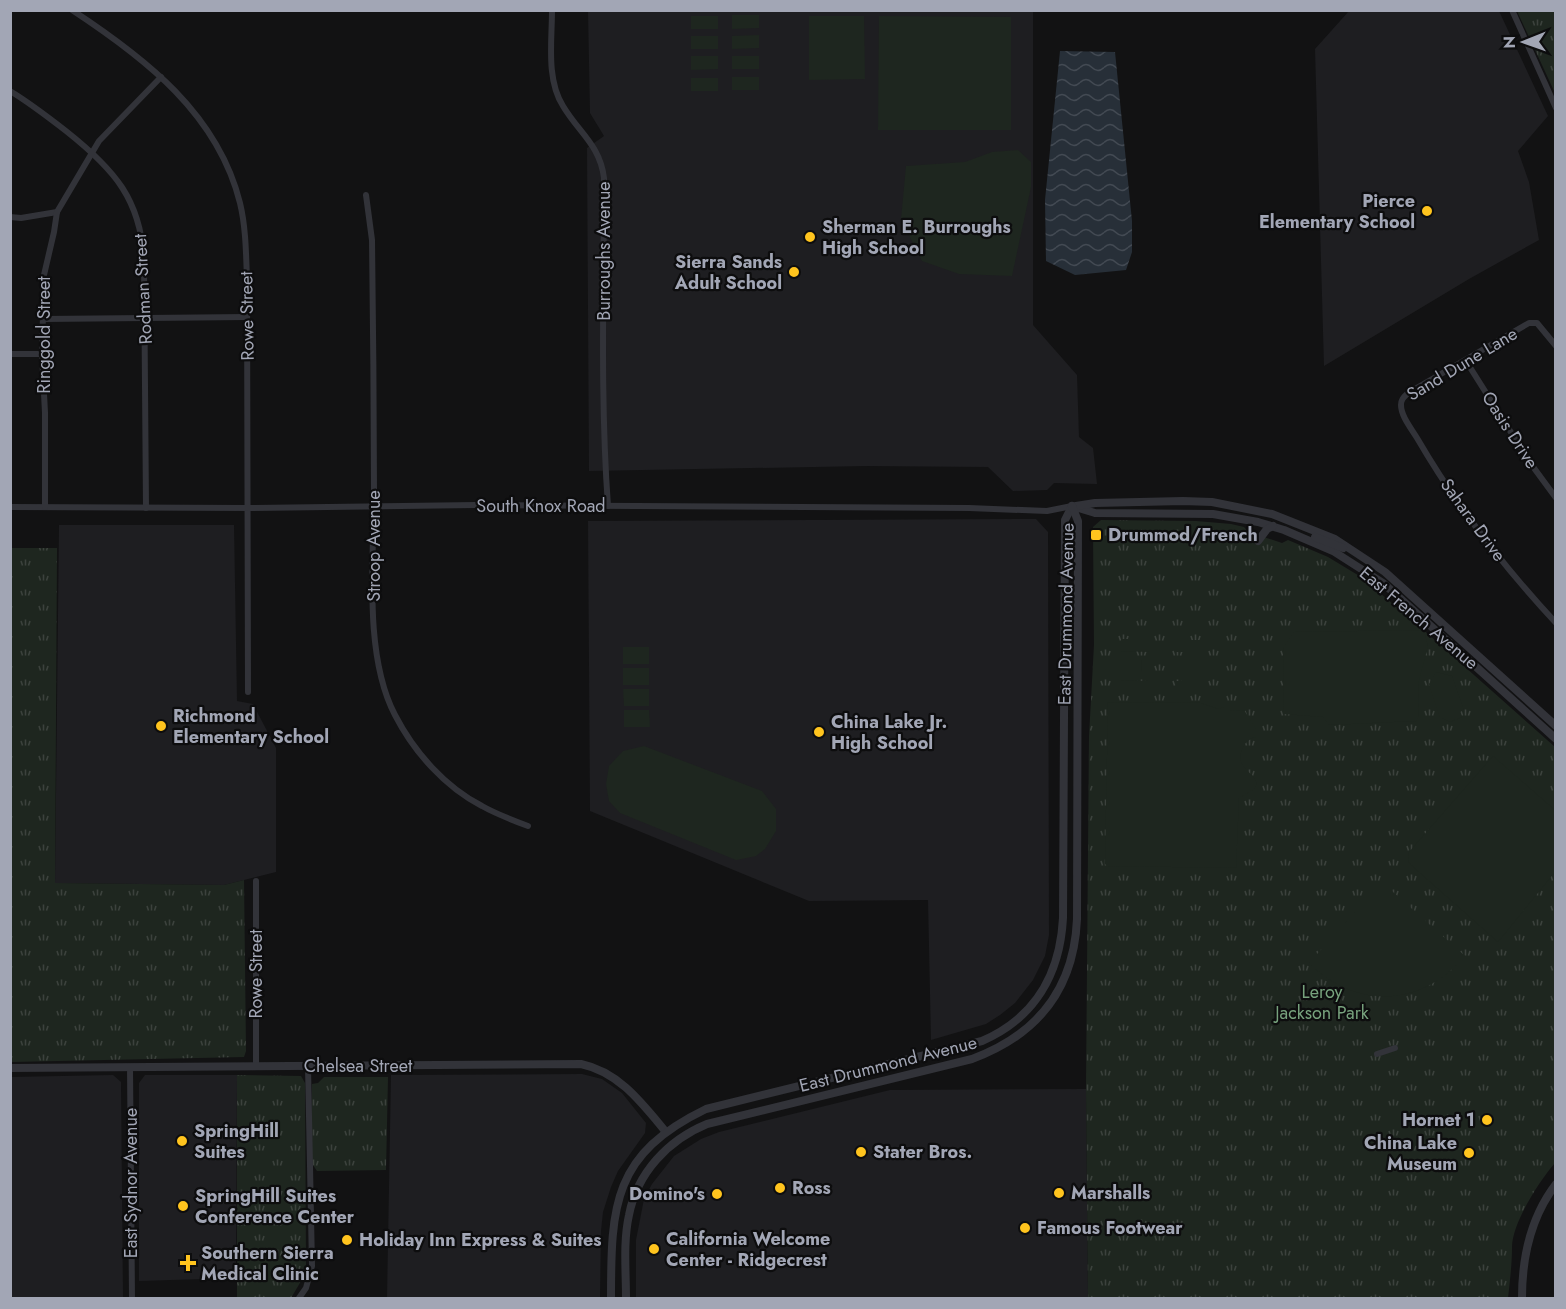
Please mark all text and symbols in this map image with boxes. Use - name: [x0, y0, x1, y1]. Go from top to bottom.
- north arrow: [1494, 12, 1554, 72]
- text: N: [1498, 36, 1521, 49]
- street label: Burroughs Avenue: [591, 181, 617, 321]
- place label: Pierce Elementary School: [1259, 188, 1415, 235]
- marker: Pierce Elementary School: [1420, 204, 1434, 218]
- place label: Sherman E. Burroughs High School: [822, 214, 1011, 261]
- marker: Sherman E. Burroughs High School: [803, 230, 817, 244]
- street label: Rodman Street: [127, 232, 159, 345]
- place label: Sierra Sands Adult School: [674, 249, 782, 296]
- marker: Sierra Sands Adult School: [787, 265, 801, 279]
- street label: Rowe Street: [233, 270, 261, 361]
- street label: Ringgold Street: [31, 276, 57, 394]
- street label: Sand Dune Lane: [1402, 321, 1522, 407]
- street label: Oasis Drive: [1475, 386, 1545, 474]
- street label: Sahara Drive: [1434, 473, 1512, 567]
- street label: Stroop Avenue: [361, 490, 387, 602]
- street label: South Knox Road: [476, 493, 606, 519]
- place label: Drummod/French: [1108, 522, 1258, 548]
- street label: East Drummond Avenue: [1051, 523, 1081, 705]
- marker: Drummod/French: [1089, 528, 1103, 542]
- street label: East French Avenue: [1354, 560, 1484, 676]
- place label: Richmond Elementary School: [173, 703, 329, 750]
- place label: China Lake Jr. High School: [831, 709, 947, 756]
- marker: Richmond Elementary School: [154, 719, 168, 733]
- marker: China Lake Jr. High School: [812, 725, 826, 739]
- street label: Rowe Street: [243, 929, 269, 1019]
- park label: Leroy Jackson Park: [1273, 979, 1369, 1026]
- street label: East Drummond Avenue: [796, 1029, 980, 1099]
- street label: Chelsea Street: [304, 1053, 413, 1079]
- place label: Hornet 1: [1402, 1107, 1475, 1133]
- street label: East Sydnor Avenue: [118, 1108, 144, 1258]
- marker: Hornet 1: [1480, 1113, 1494, 1127]
- place label: SpringHill Suites: [194, 1118, 279, 1165]
- place label: China Lake Museum: [1364, 1130, 1457, 1177]
- marker: SpringHill Suites: [175, 1134, 189, 1148]
- place label: Stater Bros.: [873, 1139, 972, 1165]
- marker: Stater Bros.: [854, 1145, 868, 1159]
- marker: China Lake Museum: [1462, 1146, 1476, 1160]
- place label: Ross: [792, 1175, 831, 1201]
- place label: Marshalls: [1071, 1180, 1150, 1206]
- place label: Domino's: [629, 1181, 705, 1207]
- marker: Ross: [773, 1181, 787, 1195]
- place label: SpringHill Suites Conference Center: [195, 1183, 355, 1230]
- marker: Marshalls: [1052, 1186, 1066, 1200]
- marker: Domino's: [710, 1187, 724, 1201]
- marker: SpringHill Suites Conference Center: [176, 1199, 190, 1213]
- place label: Famous Footwear: [1037, 1215, 1183, 1241]
- marker: Famous Footwear: [1018, 1221, 1032, 1235]
- place label: California Welcome Center - Ridgecrest: [666, 1226, 830, 1273]
- place label: Holiday Inn Express & Suites: [359, 1227, 602, 1253]
- marker: Holiday Inn Express & Suites: [340, 1233, 354, 1247]
- place label: Southern Sierra Medical Clinic: [201, 1240, 334, 1287]
- marker: California Welcome Center - Ridgecrest: [647, 1242, 661, 1256]
- marker: Southern Sierra Medical Clinic: [179, 1254, 197, 1272]

